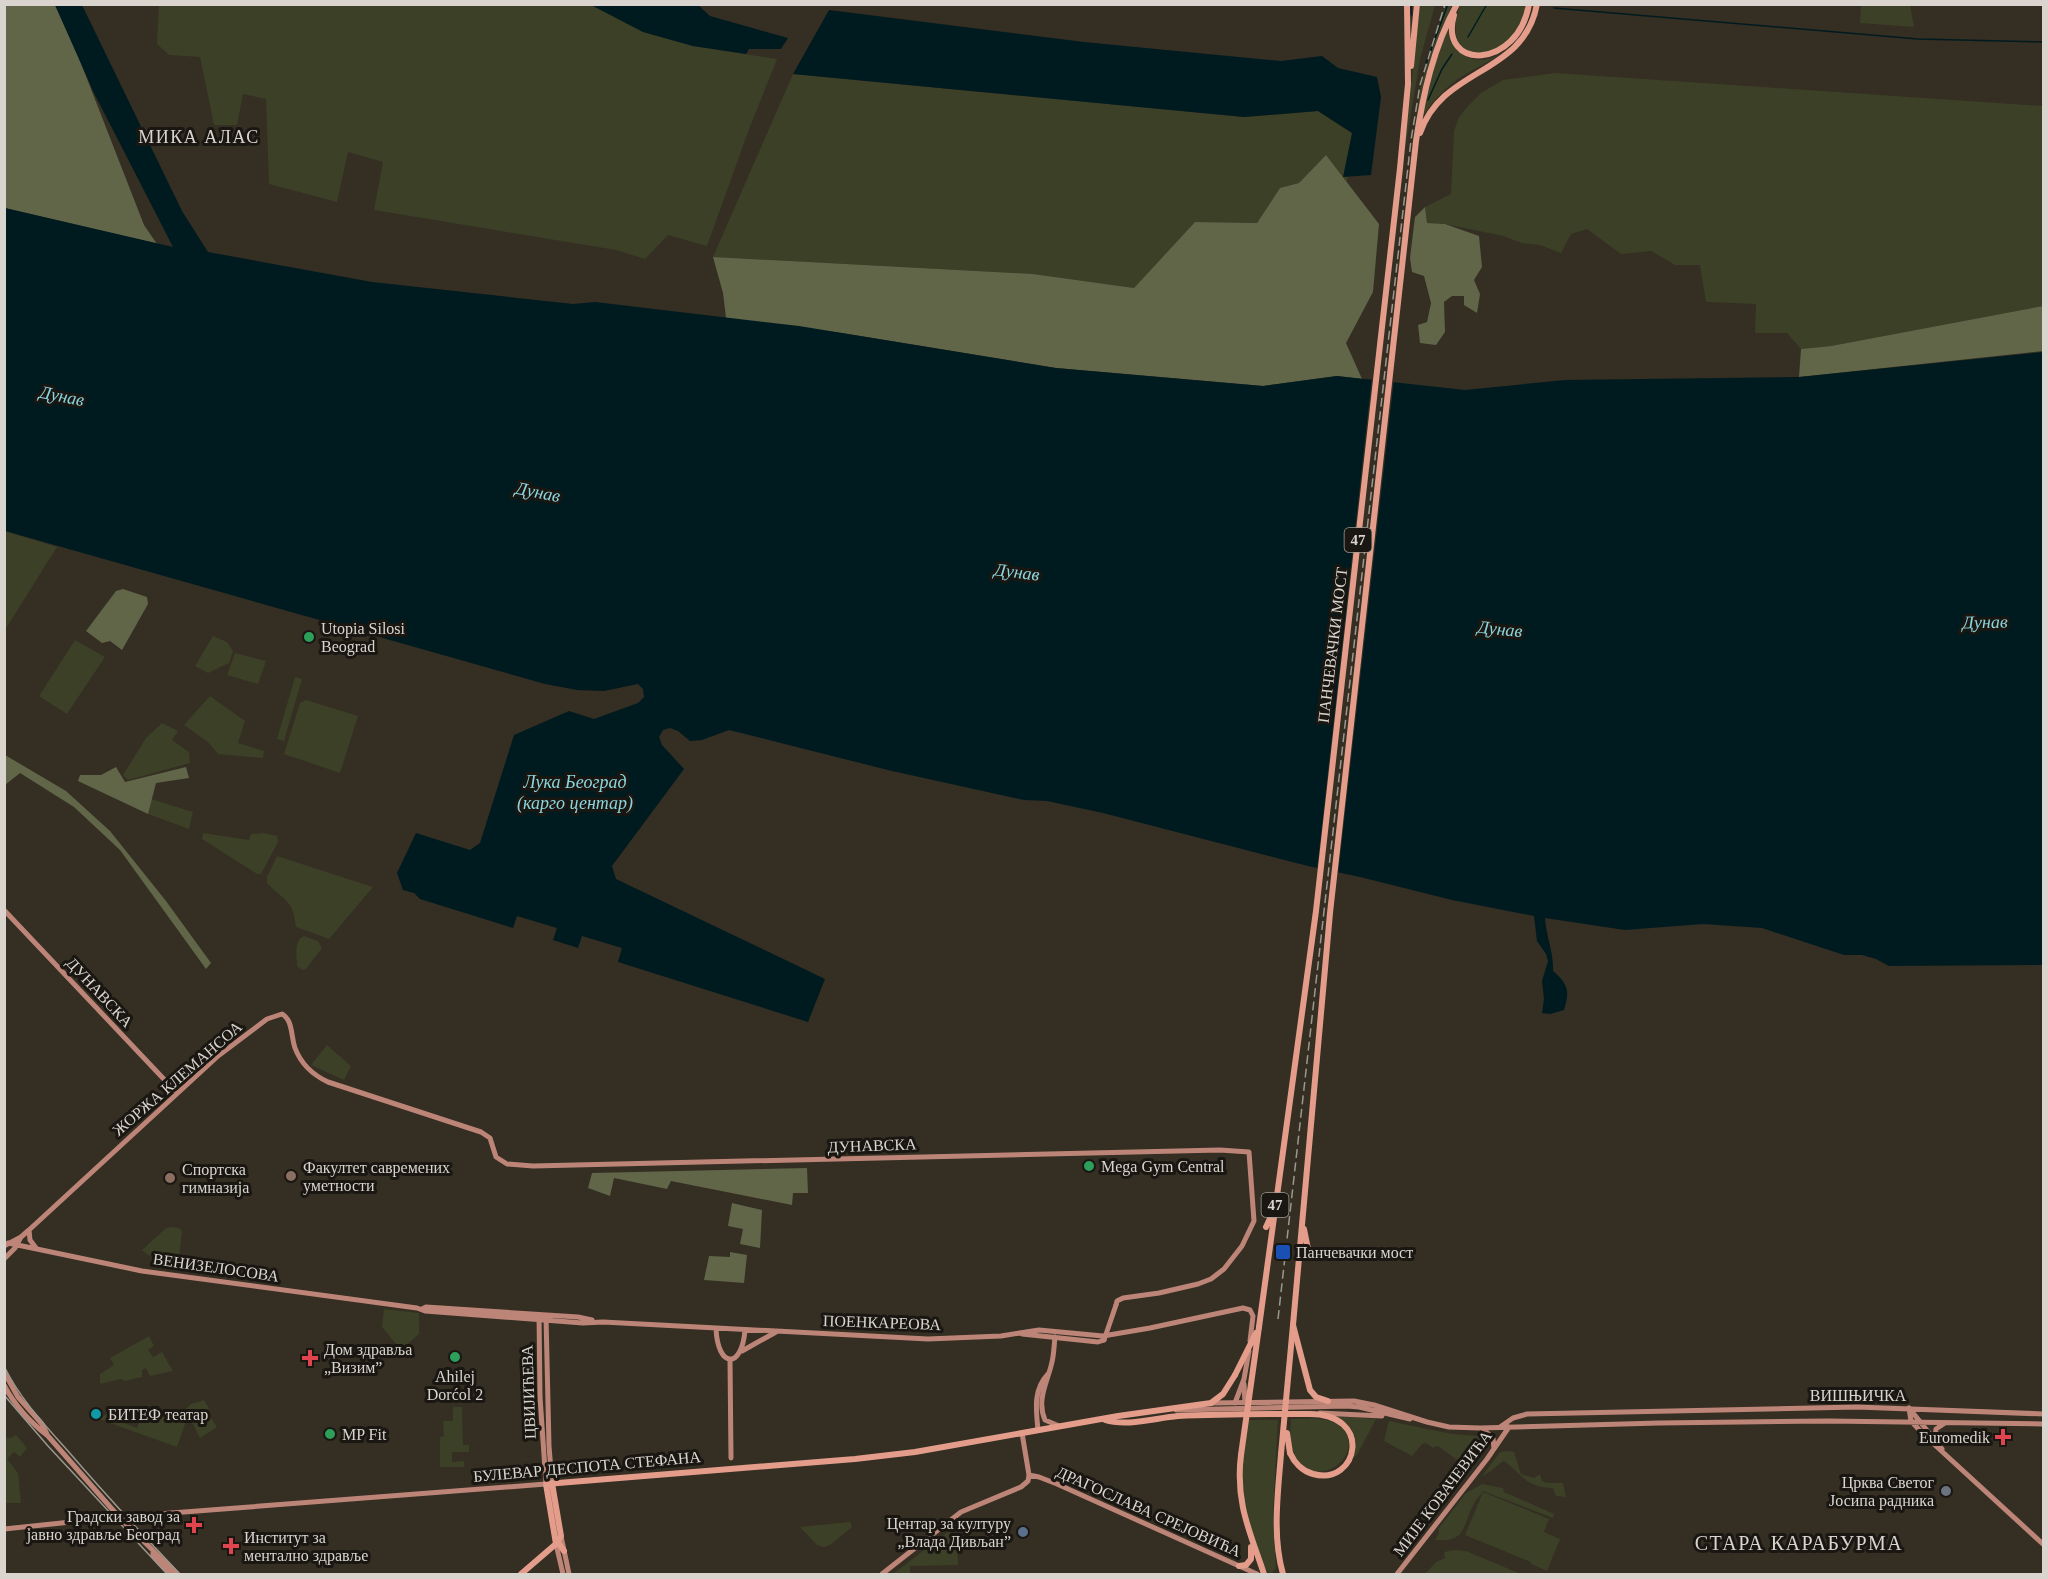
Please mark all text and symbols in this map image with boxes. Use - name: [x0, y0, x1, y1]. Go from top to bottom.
- district label: МИКА АЛАС: [138, 127, 260, 147]
- water label: Дунав: [36, 381, 86, 410]
- water label: Дунав: [512, 477, 562, 506]
- road number: 47: [1344, 528, 1372, 552]
- water label: Дунав: [991, 559, 1041, 585]
- street label: ПАНЧЕВАЧКИ МОСТ: [1315, 566, 1351, 724]
- water label: Дунав: [1960, 612, 2008, 632]
- water label: Дунав: [1474, 616, 1524, 641]
- place label: Utopia Silosi Beograd: [321, 620, 406, 656]
- marker: Utopia Silosi Beograd: [302, 630, 316, 644]
- water label: Лука Београд (карго центар): [517, 772, 633, 814]
- street label: ДУНАВСКА: [62, 954, 137, 1032]
- street label: ЖОРЖА КЛЕМАНСОА: [109, 1017, 246, 1139]
- street label: ДУНАВСКА: [827, 1135, 917, 1157]
- place label: Mega Gym Central: [1101, 1158, 1225, 1176]
- place label: Факултет савремених уметности: [303, 1159, 450, 1195]
- marker: Mega Gym Central: [1082, 1159, 1096, 1173]
- place label: Спортска гимназија: [182, 1161, 249, 1197]
- marker: Факултет савремених уметности: [284, 1169, 298, 1183]
- marker: Спортска гимназија: [163, 1171, 177, 1185]
- road number: 47: [1262, 1193, 1288, 1217]
- marker: Панчевачки мост: [1274, 1243, 1292, 1261]
- place label: Панчевачки мост: [1296, 1244, 1413, 1261]
- street label: ВЕНИЗЕЛОСОВА: [152, 1250, 281, 1285]
- street label: ПОЕНКАРЕОВА: [823, 1312, 942, 1333]
- place label: Дом здравља „Визим”: [324, 1341, 412, 1376]
- street label: ЦВИЈИЋЕВА: [518, 1344, 540, 1439]
- marker: Дом здравља „Визим”: [301, 1349, 319, 1367]
- marker: Ahilej Dorćol 2: [448, 1350, 462, 1364]
- place label: Ahilej Dorćol 2: [427, 1368, 483, 1403]
- street label: ВИШЊИЧКА: [1810, 1387, 1907, 1404]
- place label: БИТЕФ театар: [108, 1406, 208, 1424]
- marker: БИТЕФ театар: [89, 1407, 103, 1421]
- place label: MP Fit: [342, 1426, 387, 1443]
- marker: MP Fit: [323, 1427, 337, 1441]
- street label: МИЈЕ КОВАЧЕВИЋА: [1390, 1427, 1495, 1559]
- marker: Euromedik: [1994, 1428, 2012, 1446]
- place label: Euromedik: [1919, 1429, 1990, 1446]
- street label: БУЛЕВАР ДЕСПОТА СТЕФАНА: [473, 1448, 702, 1486]
- street label: ДРАГОСЛАВА СРЕЈОВИЋА: [1053, 1463, 1244, 1561]
- place label: Црква Светог Јосипа радника: [1829, 1474, 1934, 1510]
- marker: Црква Светог Јосипа радника: [1939, 1484, 1953, 1498]
- place label: Градски завод за јавно здравље Београд: [26, 1508, 180, 1544]
- place label: Центар за културу „Влада Дивљан”: [887, 1515, 1011, 1551]
- marker: Градски завод за јавно здравље Београд: [185, 1516, 203, 1534]
- marker: Центар за културу „Влада Дивљан”: [1016, 1525, 1030, 1539]
- place label: Институт за ментално здравље: [244, 1529, 368, 1565]
- district label: СТАРА КАРАБУРМА: [1695, 1532, 1903, 1554]
- marker: Институт за ментално здравље: [222, 1537, 240, 1555]

